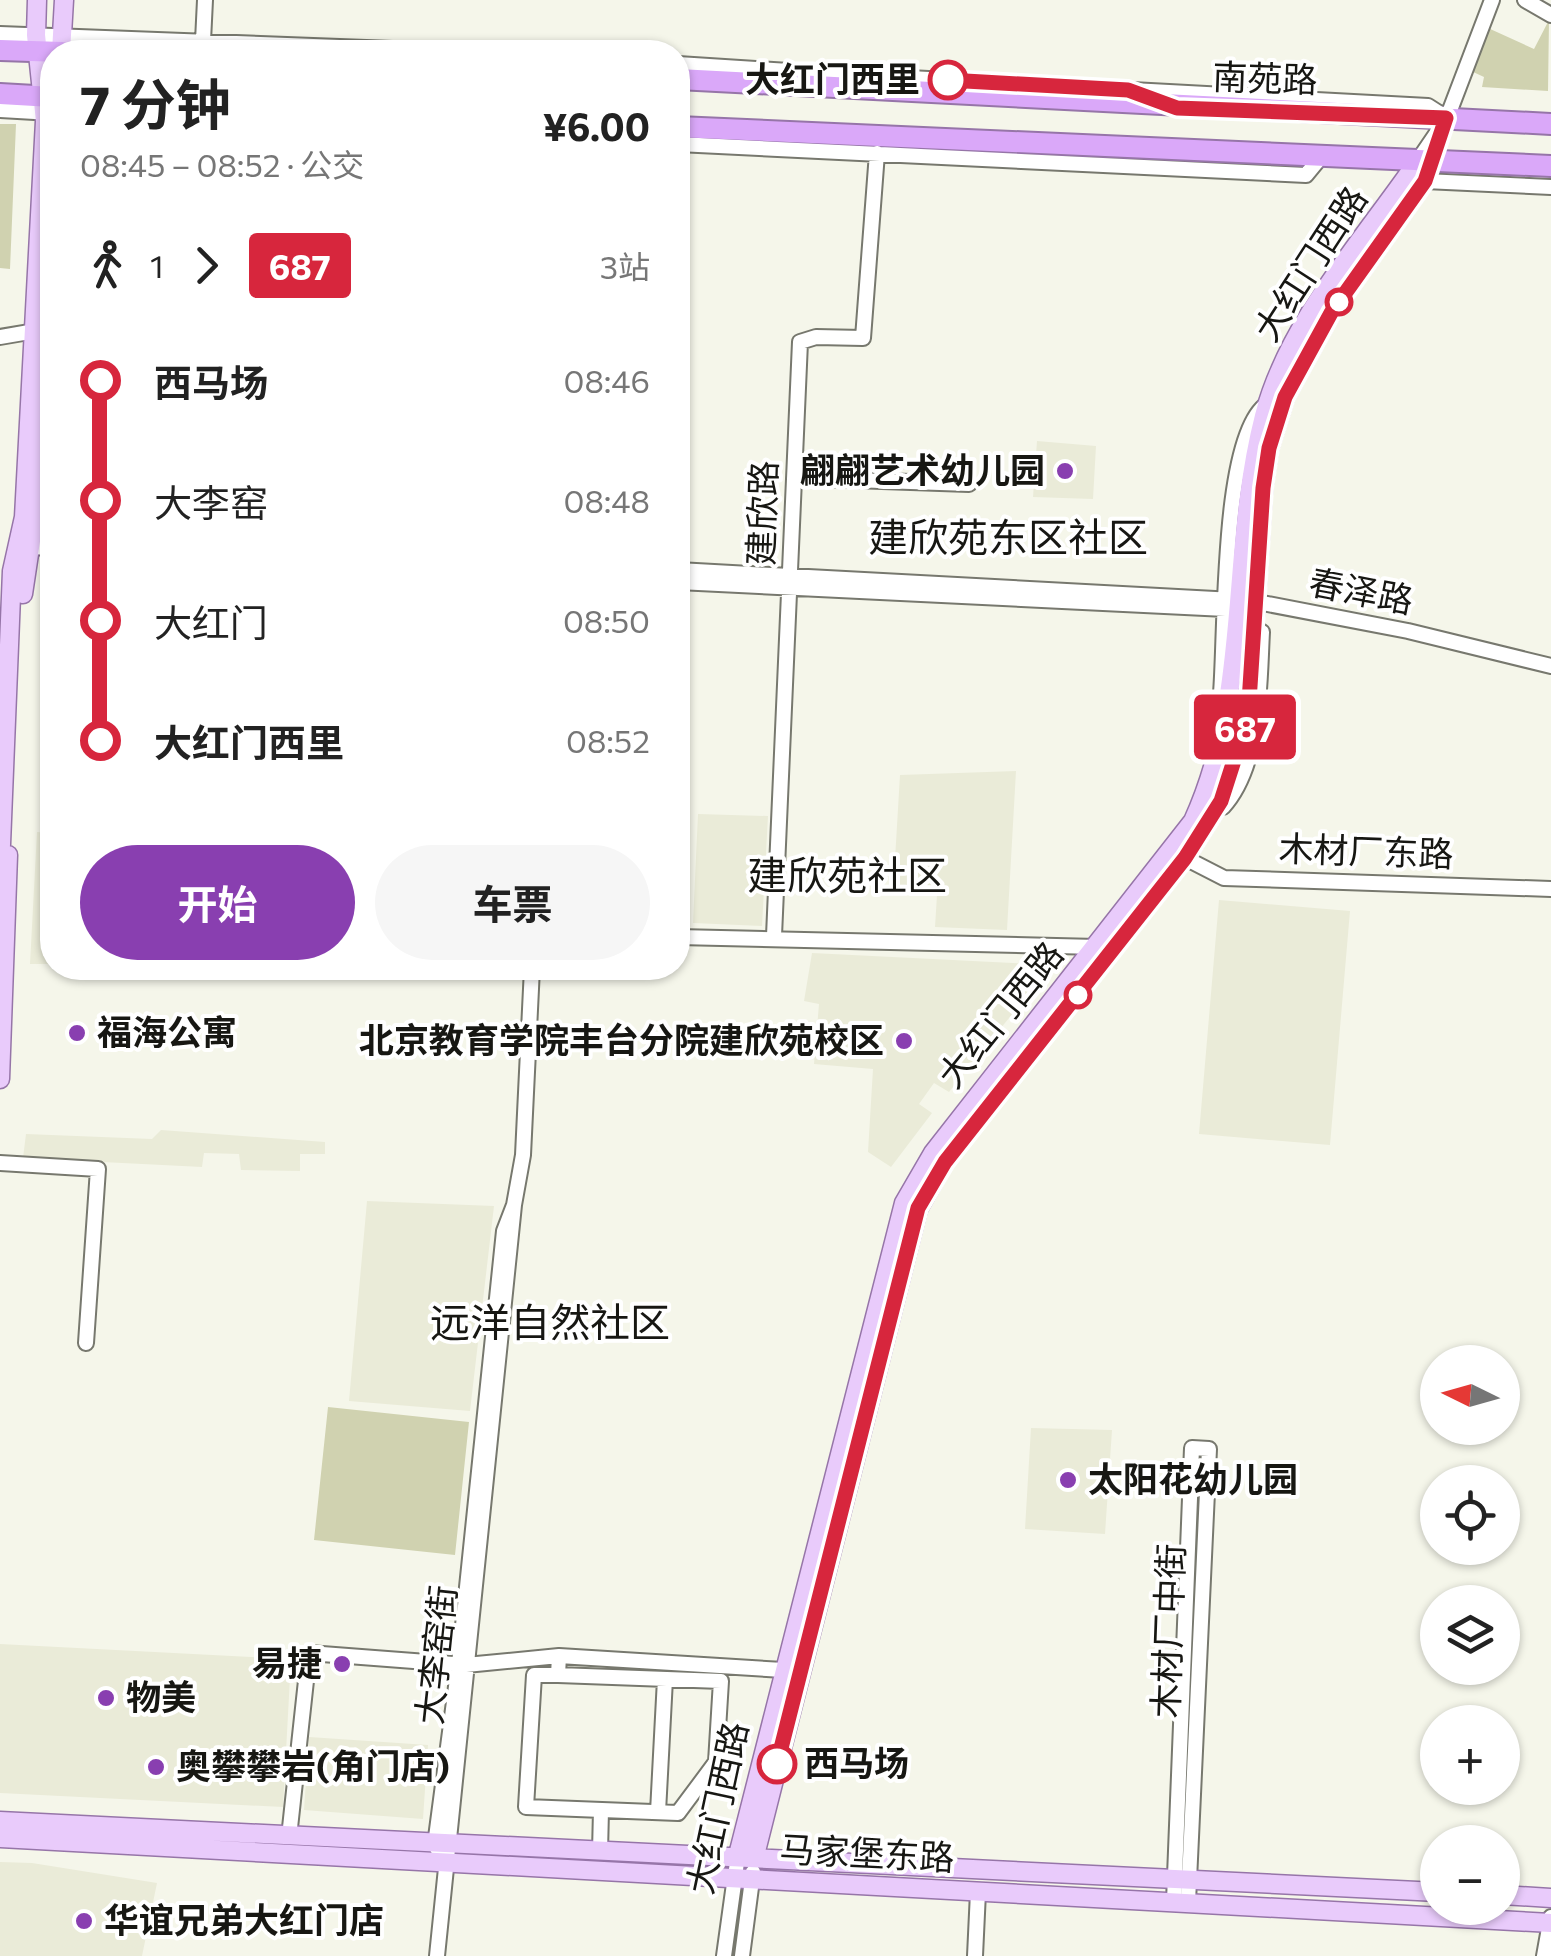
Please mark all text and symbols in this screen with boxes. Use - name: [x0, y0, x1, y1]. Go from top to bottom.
- street label: 南苑路: [1212, 53, 1318, 100]
- place label: 大红门西里: [745, 56, 920, 99]
- marker: 大红门西里: [929, 61, 967, 99]
- text: 7 分钟: [80, 69, 231, 136]
- text: ¥6.00: [543, 102, 650, 149]
- text: 08:45 – 08:52 · 公交: [80, 144, 364, 184]
- street label: 大红门西路: [1243, 178, 1375, 348]
- icon: walk: [80, 238, 135, 293]
- icon: forward: [179, 238, 234, 293]
- text: 687: [269, 244, 331, 287]
- text: 1: [150, 245, 164, 285]
- text: 3站: [600, 246, 650, 286]
- unlabelled marker: [1326, 289, 1352, 315]
- text: 西马场: [154, 358, 268, 405]
- text: 08:46: [564, 360, 650, 400]
- place label: 翩翩艺术幼儿园: [800, 447, 1045, 490]
- street label: 建欣路: [737, 460, 784, 566]
- marker: 翩翩艺术幼儿园: [1054, 460, 1076, 482]
- text: 大李窑: [154, 478, 268, 525]
- text: 08:48: [564, 480, 650, 520]
- district label: 建欣苑东区社区: [868, 511, 1148, 560]
- street label: 春泽路: [1306, 558, 1417, 621]
- text: 大红门: [154, 598, 268, 645]
- text: 08:50: [563, 600, 650, 640]
- line badge: 687: [1188, 694, 1302, 760]
- text: 687: [1214, 706, 1276, 749]
- text: 大红门西里: [154, 718, 344, 765]
- text: 08:52: [566, 720, 650, 760]
- street label: 木材厂东路: [1278, 825, 1454, 874]
- button: 开始: [80, 845, 355, 960]
- button: 车票: [375, 845, 650, 960]
- district label: 建欣苑社区: [747, 849, 947, 898]
- street label: 大红门西路: [927, 932, 1071, 1095]
- unlabelled marker: [1065, 982, 1091, 1008]
- place label: 福海公寓: [97, 1009, 237, 1052]
- place label: 北京教育学院丰台分院建欣苑校区: [359, 1017, 884, 1060]
- marker: 福海公寓: [66, 1022, 88, 1044]
- marker: 北京教育学院丰台分院建欣苑校区: [893, 1030, 915, 1052]
- district label: 远洋自然社区: [430, 1296, 670, 1345]
- north arrow: [1420, 1345, 1520, 1445]
- map controls: [1420, 1345, 1520, 1925]
- place label: 太阳花幼儿园: [1088, 1456, 1298, 1499]
- button: locate: [1420, 1465, 1520, 1565]
- marker: 太阳花幼儿园: [1057, 1469, 1079, 1491]
- street label: 木材厂中街: [1142, 1543, 1191, 1719]
- street label: 大李窑街: [406, 1583, 463, 1727]
- button: layers: [1420, 1585, 1520, 1685]
- place label: 易捷: [252, 1640, 322, 1683]
- marker: 易捷: [331, 1653, 353, 1675]
- place label: 物美: [126, 1674, 196, 1717]
- marker: 物美: [95, 1687, 117, 1709]
- button: +: [1420, 1705, 1520, 1805]
- street label: 大红门西路: [676, 1717, 755, 1898]
- place label: 西马场: [804, 1740, 909, 1783]
- place label: 奥攀攀岩(角门店): [176, 1743, 450, 1786]
- marker: 西马场: [758, 1745, 796, 1783]
- marker: 奥攀攀岩(角门店): [145, 1756, 167, 1778]
- street label: 马家堡东路: [779, 1825, 956, 1878]
- button: −: [1420, 1825, 1520, 1925]
- place label: 华谊兄弟大红门店: [104, 1897, 384, 1940]
- marker: 华谊兄弟大红门店: [73, 1910, 95, 1932]

